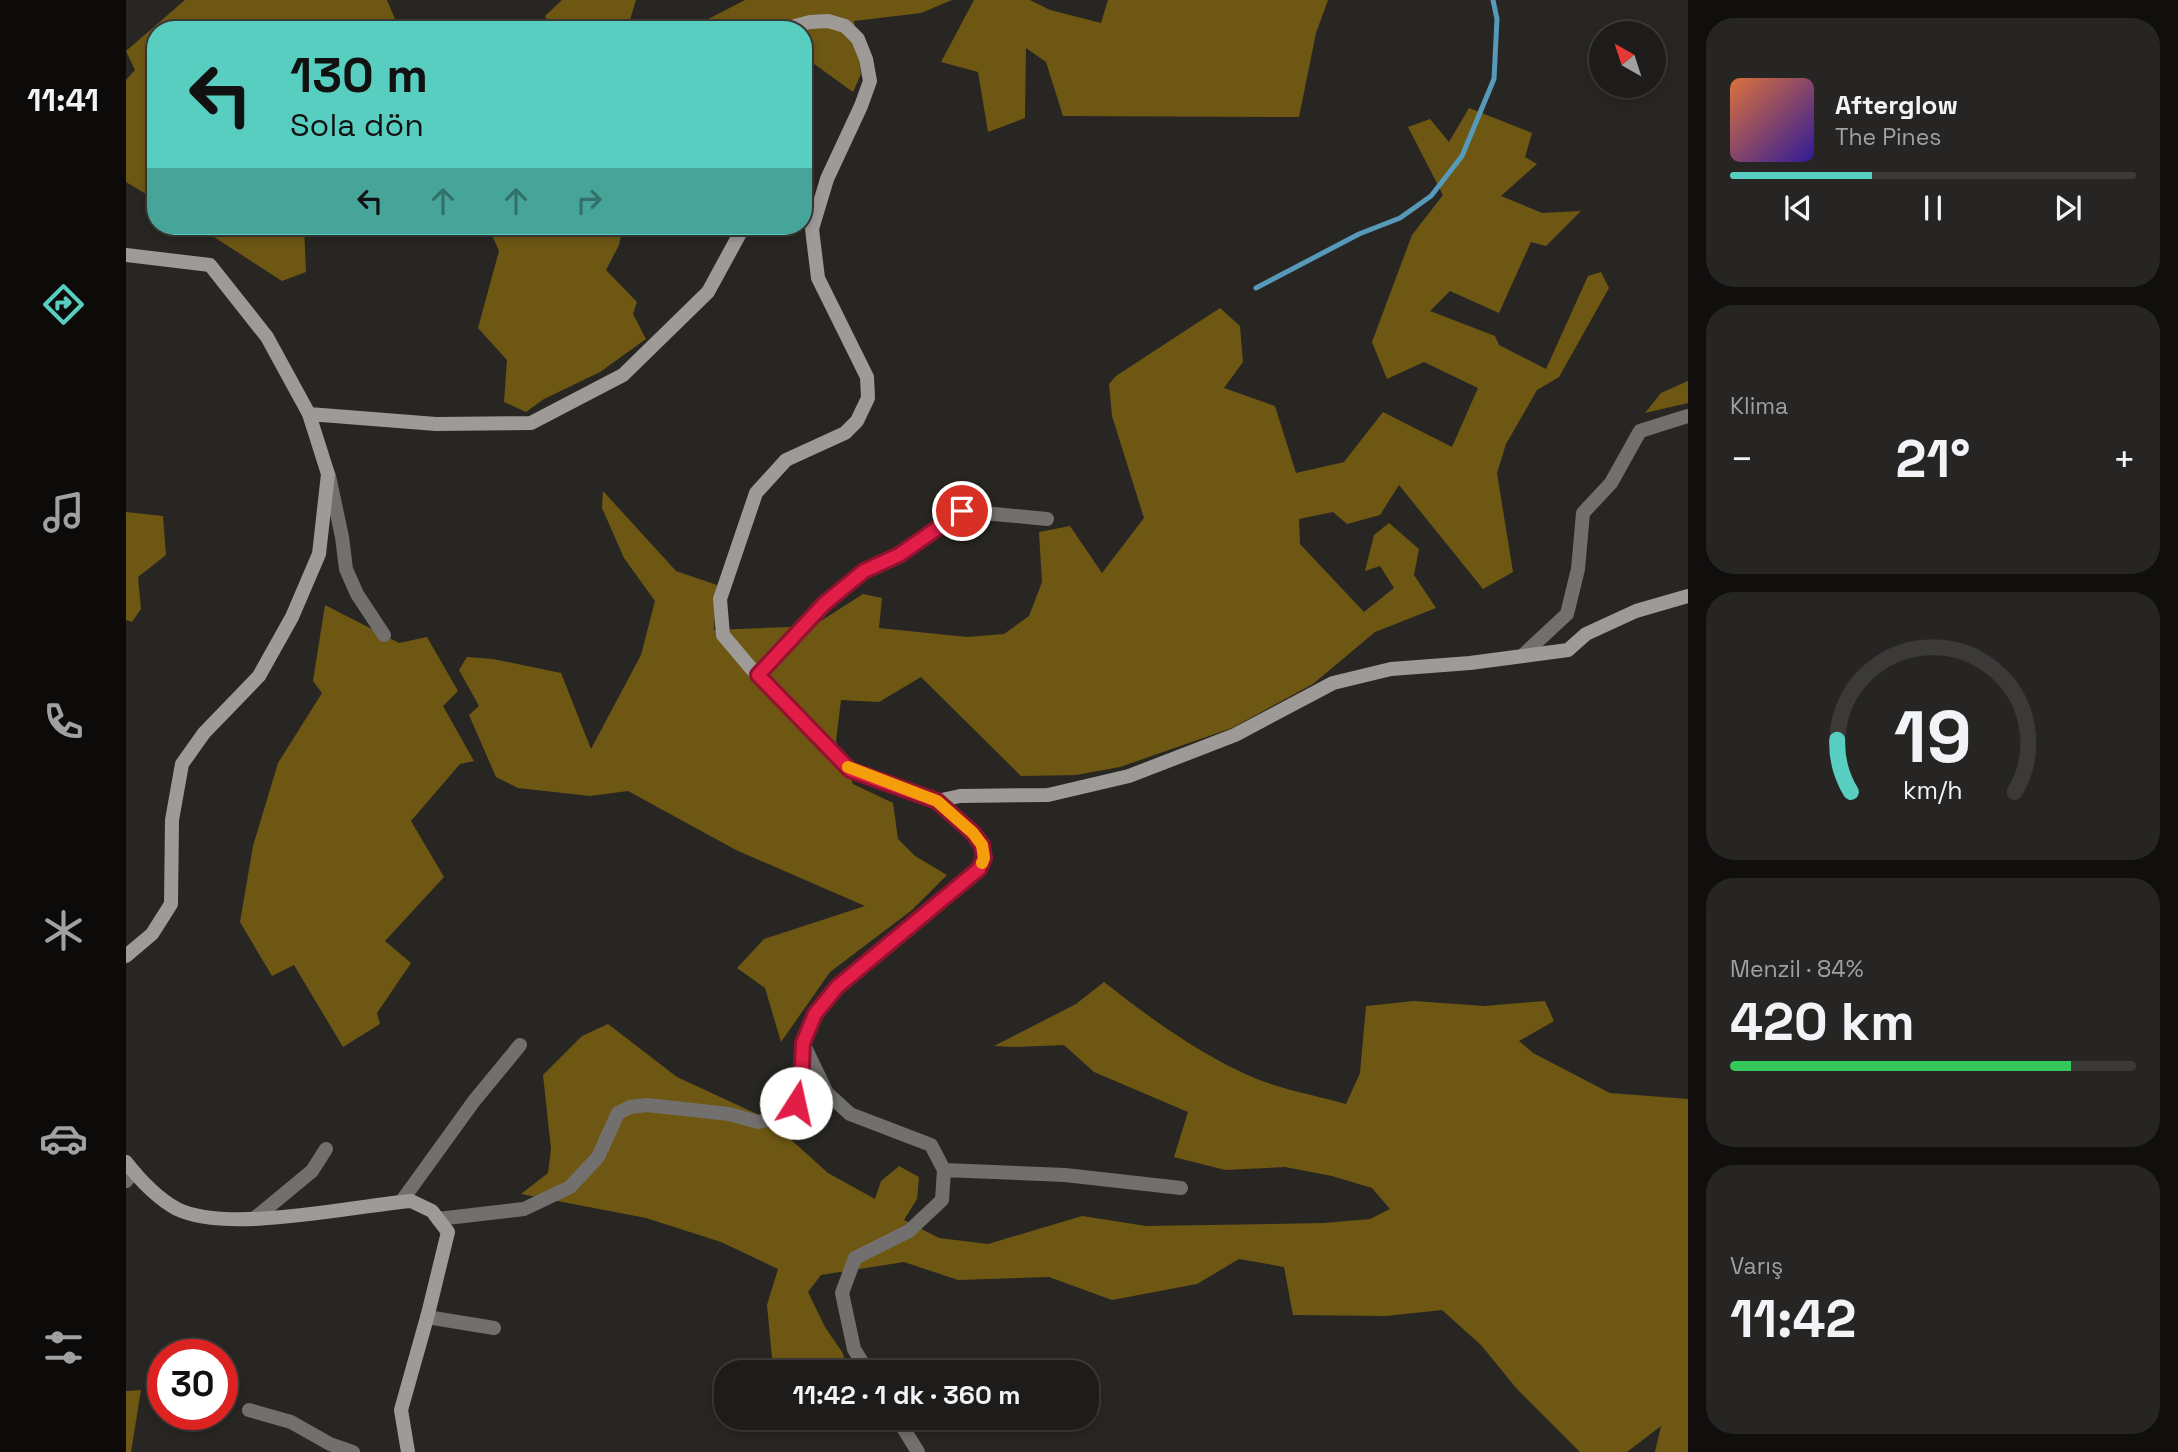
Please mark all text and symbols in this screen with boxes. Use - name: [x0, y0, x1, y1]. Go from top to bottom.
- north arrow: [1589, 21, 1666, 98]
- map controls: [1589, 21, 1666, 98]
- text: 130 m: [290, 44, 428, 106]
- icon: left: [175, 49, 266, 140]
- text: 11:41: [27, 80, 99, 120]
- text: Afterglow: [1835, 88, 1958, 122]
- text: Sola dön: [290, 105, 424, 145]
- text: The Pines: [1835, 122, 1941, 152]
- icon: left: [351, 182, 389, 220]
- icon: ahead: [424, 182, 462, 220]
- icon: ahead: [497, 182, 535, 220]
- icon: right: [570, 182, 608, 220]
- icon: previous: [1779, 189, 1817, 227]
- icon: pause: [1914, 189, 1952, 227]
- icon: next: [2049, 189, 2087, 227]
- icon: directions: [39, 280, 88, 329]
- text: Klima: [1730, 391, 1788, 421]
- text: 21°: [1896, 426, 1970, 492]
- text: −: [1730, 435, 1754, 483]
- text: +: [2112, 435, 2136, 483]
- pin: [932, 481, 992, 541]
- icon: music: [39, 488, 88, 537]
- icon: arrive: [943, 492, 981, 530]
- text: 19: [1894, 690, 1972, 783]
- icon: phone: [39, 697, 88, 746]
- text: km/h: [1903, 774, 1963, 806]
- icon: climate: [39, 906, 88, 955]
- text: Menzil · 84%: [1730, 954, 1863, 984]
- text: 420 km: [1730, 989, 1915, 1055]
- position arrow: [759, 1066, 833, 1140]
- icon: car: [39, 1114, 88, 1163]
- text: Varış: [1730, 1251, 1783, 1281]
- text: 11:42: [1730, 1286, 1856, 1352]
- icon: filters: [39, 1323, 88, 1372]
- speed limit sign: 30: [147, 1339, 238, 1430]
- text: 11:42 · 1 dk · 360 m: [792, 1378, 1021, 1412]

